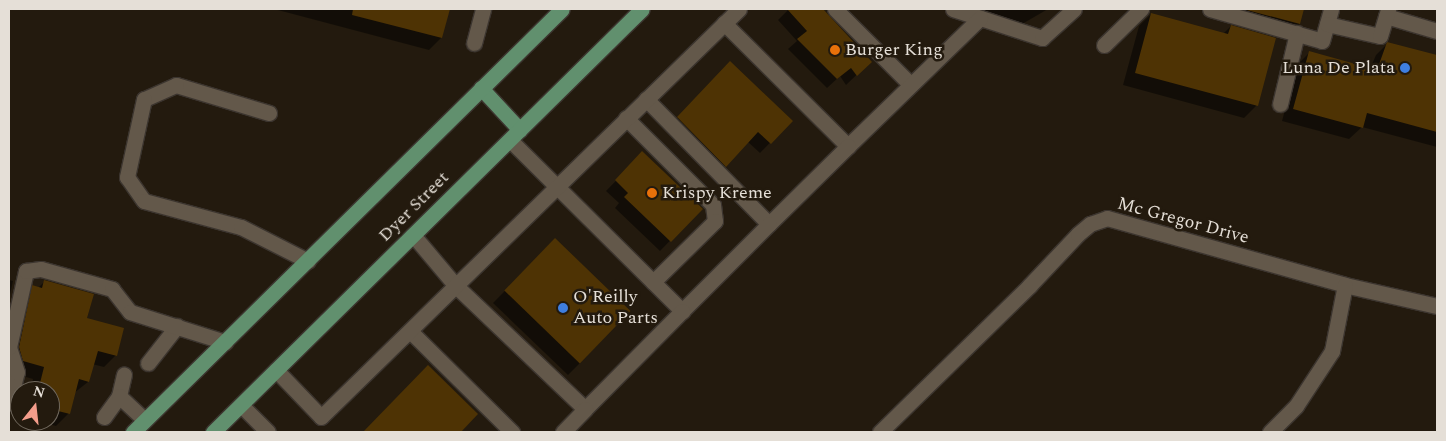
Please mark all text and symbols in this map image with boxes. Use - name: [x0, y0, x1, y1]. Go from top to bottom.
- place label: Burger King: [845, 39, 943, 61]
- marker: Burger King: [829, 44, 841, 56]
- place label: Luna De Plata: [1282, 57, 1395, 79]
- marker: Luna De Plata: [1399, 62, 1411, 74]
- street label: Dyer Street: [374, 167, 454, 247]
- place label: Krispy Kreme: [662, 182, 772, 204]
- marker: Krispy Kreme: [646, 187, 658, 199]
- street label: Mc Gregor Drive: [1115, 193, 1251, 249]
- place label: O'Reilly Auto Parts: [573, 287, 658, 330]
- marker: O'Reilly Auto Parts: [557, 302, 569, 314]
- text: N: [31, 380, 47, 404]
- north arrow: [10, 381, 60, 431]

